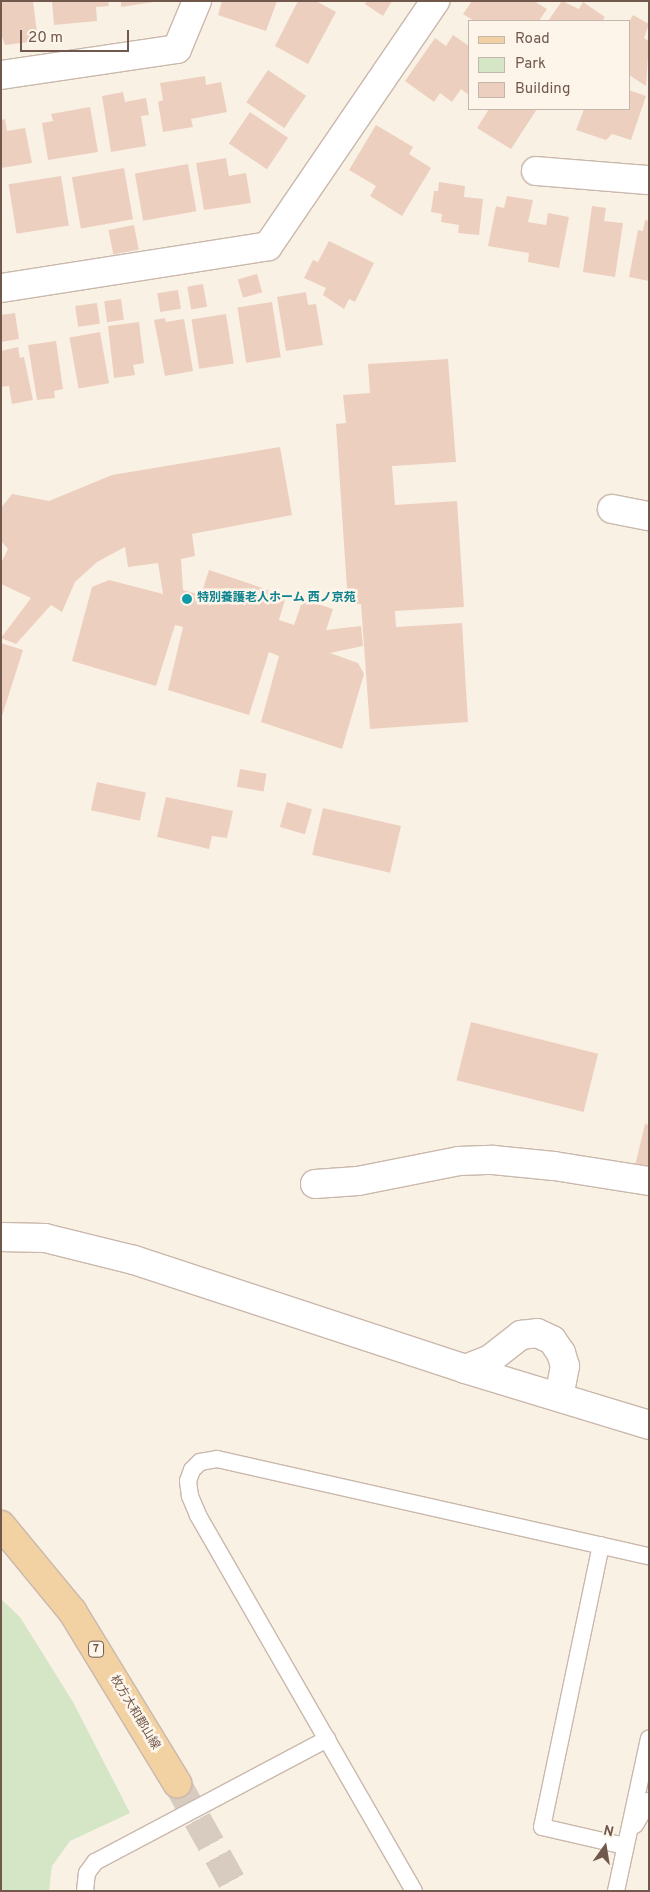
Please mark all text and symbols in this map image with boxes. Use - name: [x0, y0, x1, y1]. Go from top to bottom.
- scale bar: [22, 20, 131, 52]
- legend: [468, 20, 630, 110]
- text: 20 m: [28, 29, 63, 48]
- text: Road: [515, 30, 550, 49]
- text: Park: [515, 55, 546, 74]
- text: Building: [515, 80, 570, 99]
- place label: 特別養護老人ホーム 西ノ京苑: [197, 592, 356, 606]
- marker: 特別養護老人ホーム 西ノ京苑: [181, 593, 193, 605]
- road number: 7: [87, 1640, 105, 1658]
- street label: 枚方大和郡山線: [106, 1673, 162, 1753]
- north arrow: [580, 1822, 630, 1872]
- text: N: [602, 1822, 615, 1841]

